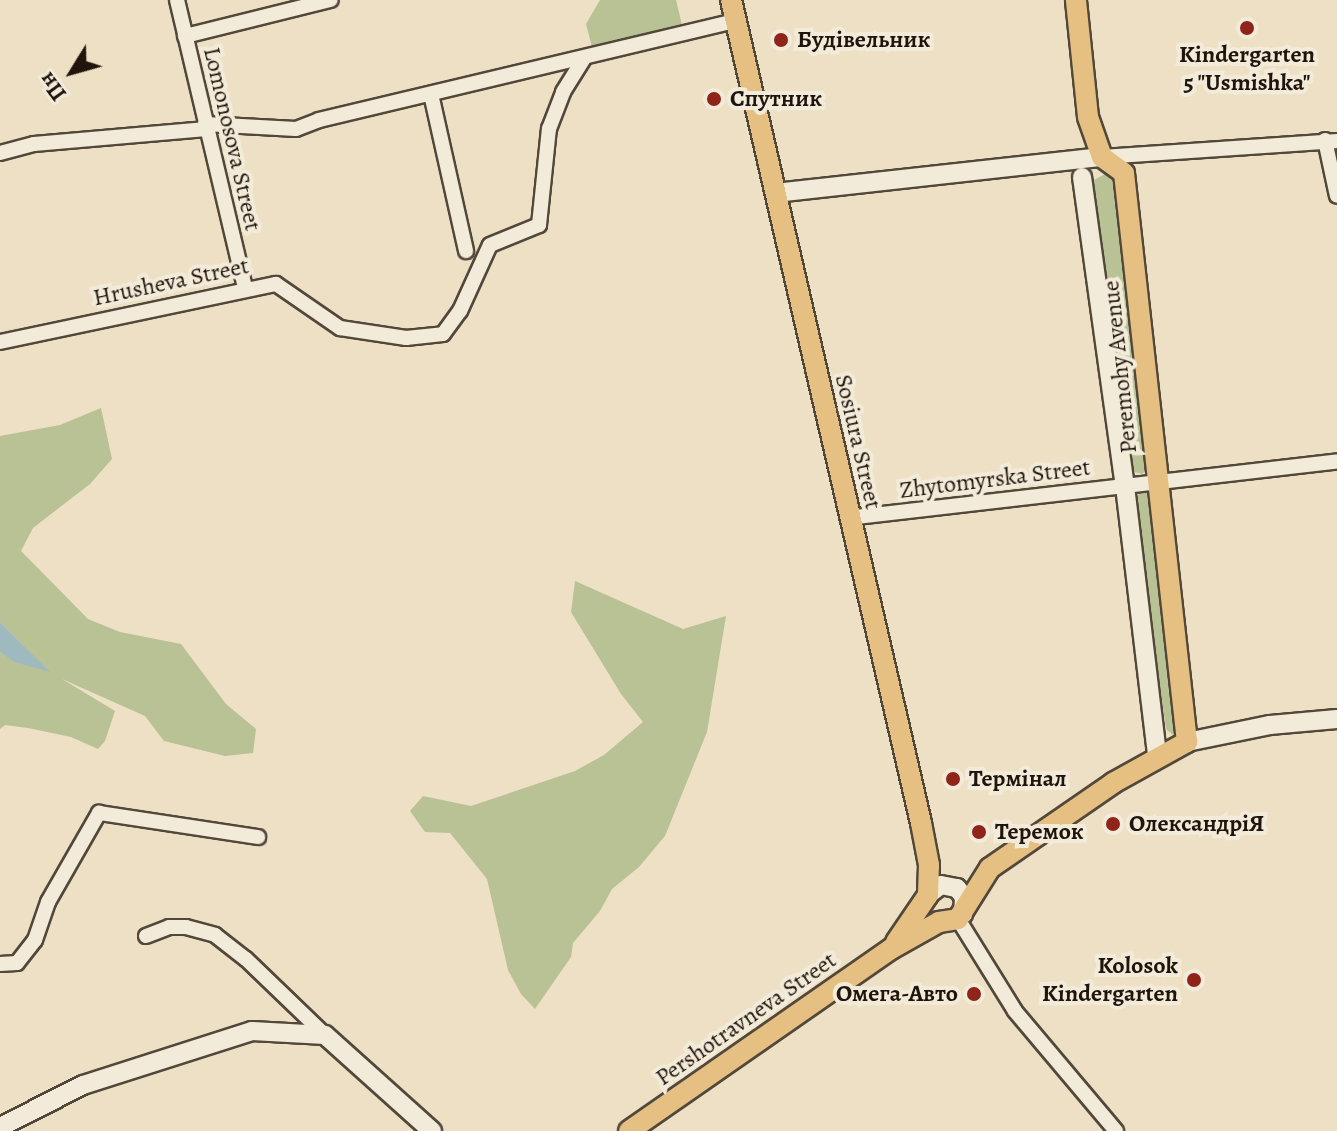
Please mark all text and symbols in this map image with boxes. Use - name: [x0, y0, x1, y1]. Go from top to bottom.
- marker: Kindergarten 5 "Usmishka": [1238, 19, 1256, 37]
- place label: Будівельник: [797, 26, 931, 54]
- marker: Будівельник: [772, 31, 790, 49]
- north arrow: [32, 32, 112, 112]
- place label: Kindergarten 5 "Usmishka": [1179, 41, 1315, 97]
- street label: Lomonosova Street: [197, 44, 267, 234]
- text: Пн: [32, 66, 73, 107]
- place label: Спутник: [730, 85, 822, 113]
- marker: Спутник: [705, 90, 723, 108]
- street label: Hrusheva Street: [90, 251, 252, 313]
- street label: Peremohy Avenue: [1097, 279, 1143, 455]
- street label: Sosiura Street: [829, 372, 887, 512]
- street label: Zhytomyrska Street: [898, 453, 1092, 505]
- place label: Термінал: [969, 765, 1067, 793]
- marker: Термінал: [944, 770, 962, 788]
- place label: ОлександріЯ: [1129, 810, 1264, 838]
- marker: ОлександріЯ: [1104, 815, 1122, 833]
- place label: Теремок: [995, 818, 1084, 846]
- marker: Теремок: [970, 823, 988, 841]
- street label: Pershotravneva Street: [650, 946, 842, 1092]
- place label: Kolosok Kindergarten: [1042, 952, 1178, 1008]
- marker: Kolosok Kindergarten: [1185, 971, 1203, 989]
- place label: Омега-Авто: [836, 980, 958, 1008]
- marker: Омега-Авто: [965, 985, 983, 1003]

